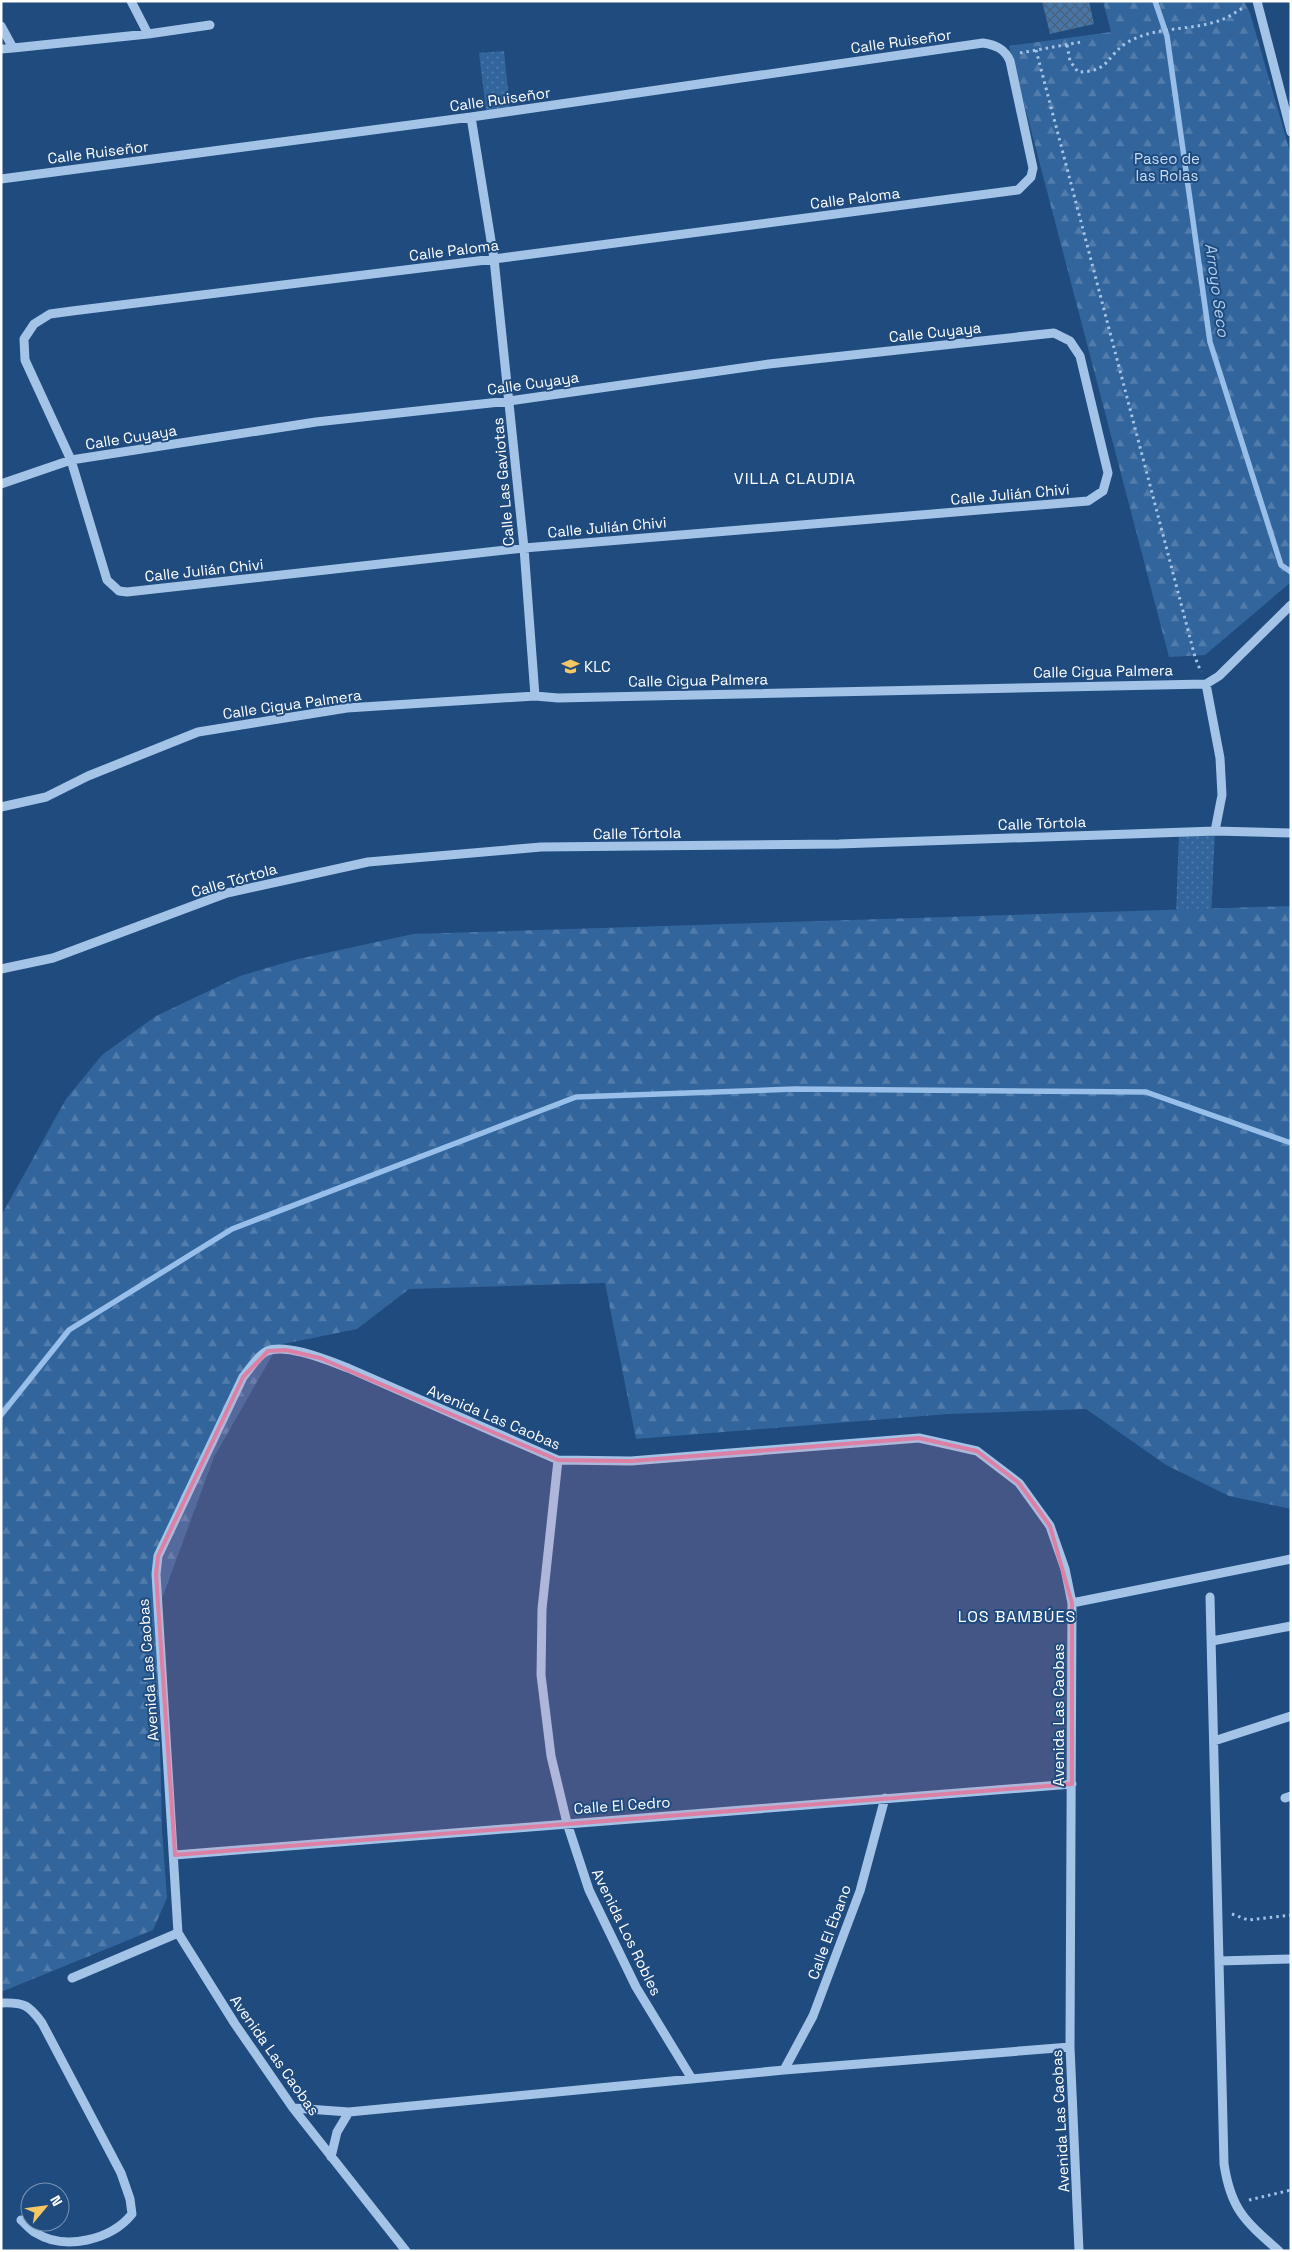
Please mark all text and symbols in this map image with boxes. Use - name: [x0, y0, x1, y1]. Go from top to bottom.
- street label: Calle Ruiseñor: [849, 24, 953, 57]
- street label: Calle Ruiseñor: [448, 82, 552, 115]
- street label: Calle Ruiseñor: [46, 136, 150, 168]
- park label: Paseo de las Rolas: [1134, 149, 1200, 185]
- street label: Calle Paloma: [809, 183, 901, 213]
- street label: Calle Paloma: [408, 235, 500, 265]
- water label: Arroyo Seco: [1200, 242, 1234, 339]
- street label: Calle Cuyaya: [888, 318, 982, 346]
- street label: Calle Cuyaya: [486, 367, 581, 399]
- street label: Calle Las Gaviotas: [488, 417, 518, 547]
- street label: Calle Cuyaya: [84, 420, 179, 454]
- district label: VILLA CLAUDIA: [734, 468, 856, 489]
- street label: Calle Julián Chivi: [950, 479, 1070, 509]
- street label: Calle Julián Chivi: [547, 512, 667, 542]
- street label: Calle Julián Chivi: [144, 554, 264, 586]
- school or university icon: KLC: [560, 656, 580, 676]
- place label: KLC: [584, 657, 611, 676]
- street label: Calle Cigua Palmera: [1033, 660, 1173, 682]
- street label: Calle Cigua Palmera: [628, 669, 768, 691]
- street label: Calle Cigua Palmera: [221, 685, 363, 723]
- street label: Calle Tórtola: [997, 812, 1087, 834]
- street label: Calle Tórtola: [593, 823, 682, 843]
- street label: Calle Tórtola: [189, 859, 279, 901]
- street label: Avenida Las Caobas: [425, 1380, 564, 1454]
- street label: Avenida Las Caobas: [134, 1598, 162, 1742]
- district label: LOS BAMBÚES: [958, 1606, 1076, 1627]
- street label: Avenida Las Caobas: [1049, 1643, 1068, 1786]
- street label: Calle El Cedro: [573, 1792, 671, 1818]
- street label: Avenida Los Robles: [588, 1865, 666, 1999]
- street label: Calle El Ébano: [803, 1882, 855, 1982]
- street label: Avenida Las Caobas: [226, 1991, 324, 2119]
- street label: Avenida Las Caobas: [1047, 2049, 1073, 2193]
- north arrow: [20, 2182, 70, 2232]
- text: N: [46, 2192, 67, 2209]

